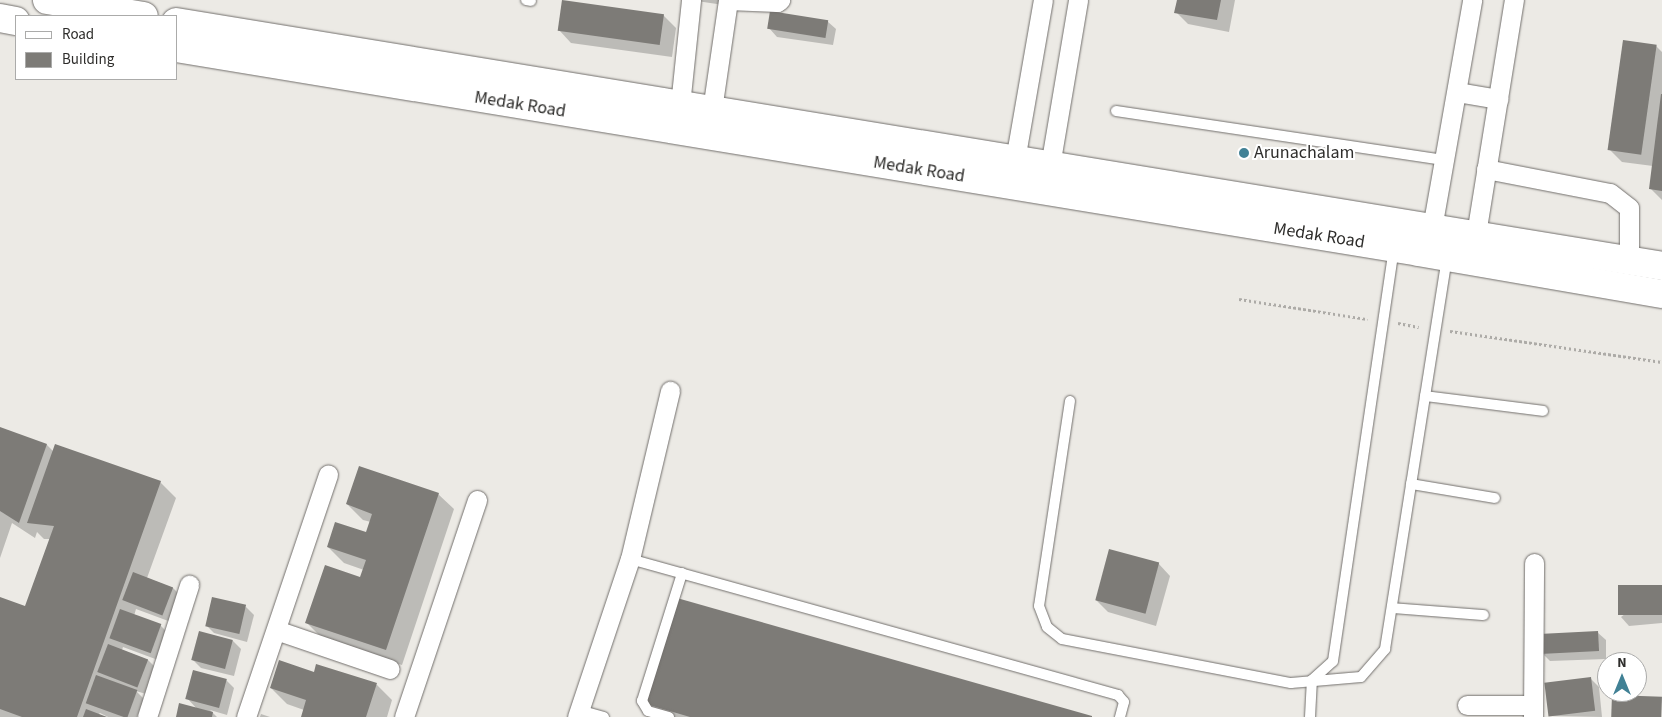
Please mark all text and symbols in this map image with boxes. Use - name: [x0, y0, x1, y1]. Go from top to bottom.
- legend: [15, 15, 178, 80]
- text: Road: [62, 24, 94, 45]
- text: Building: [62, 49, 114, 70]
- street label: Medak Road: [473, 87, 567, 123]
- place label: Arunachalam: [1254, 142, 1354, 164]
- marker: Arunachalam: [1238, 147, 1250, 159]
- street label: Medak Road: [872, 152, 966, 188]
- street label: Medak Road: [1272, 218, 1366, 254]
- north arrow: [1597, 652, 1647, 702]
- text: N: [1617, 653, 1627, 673]

